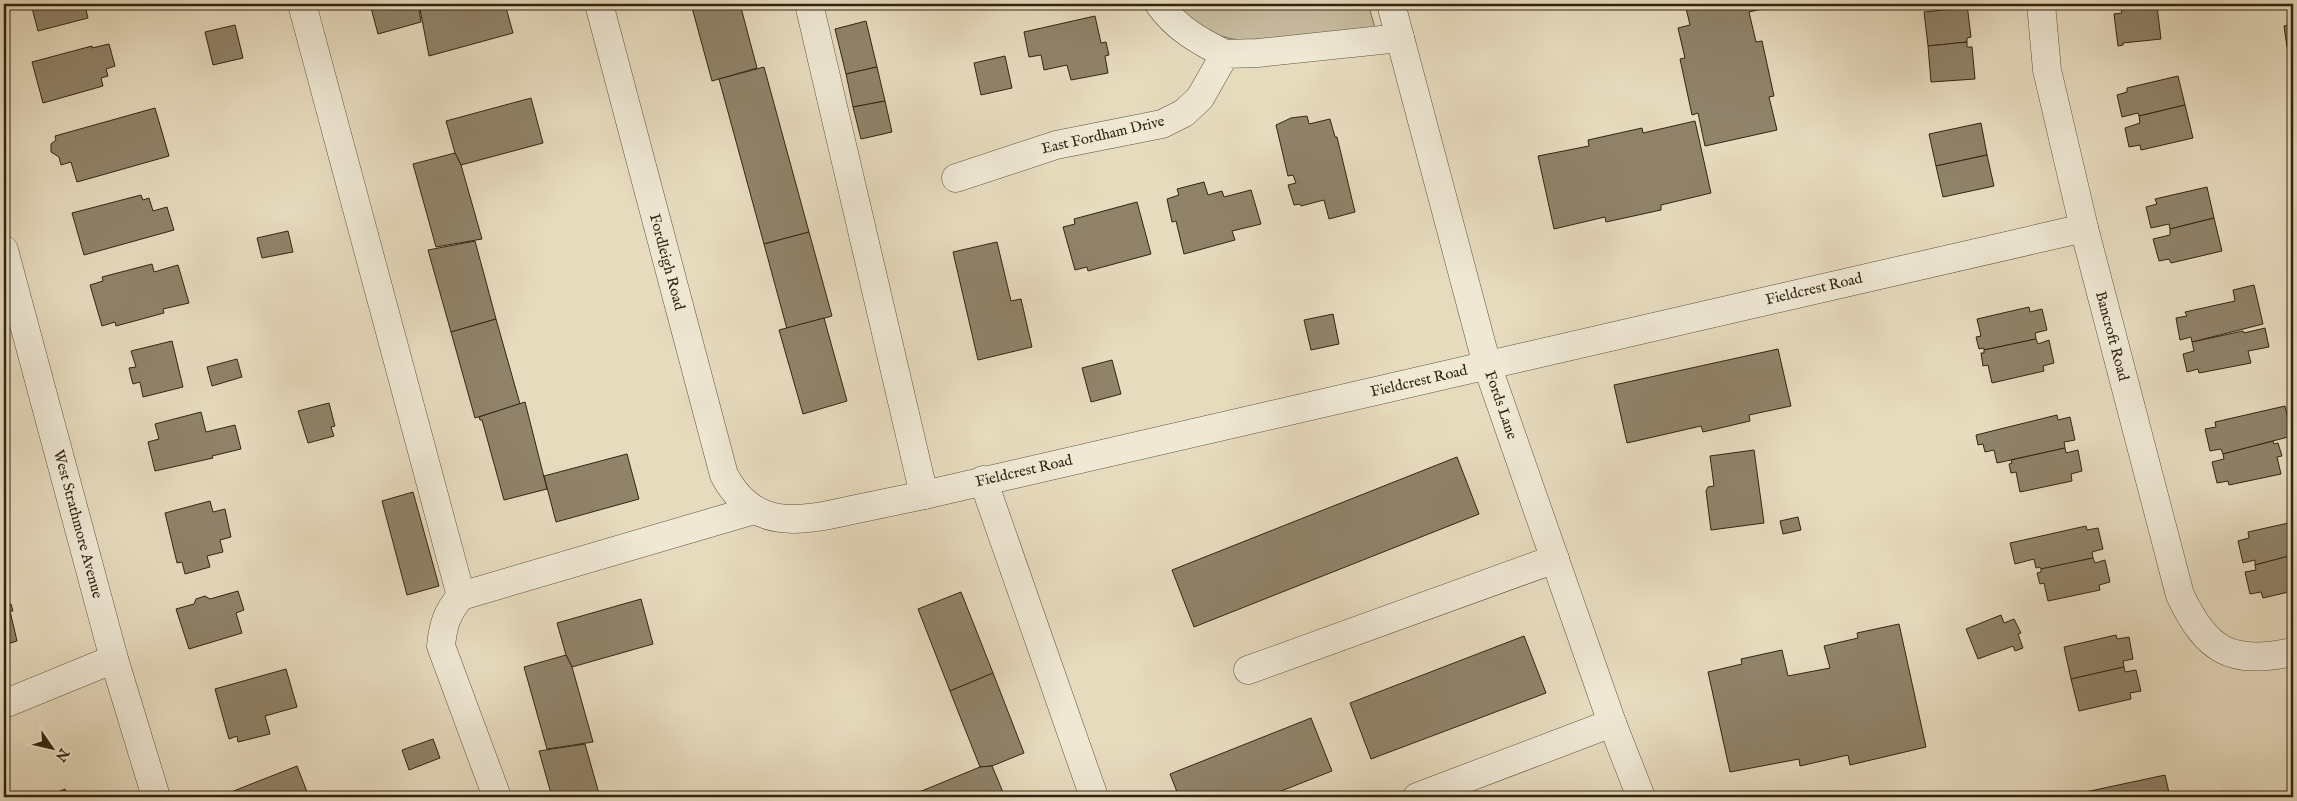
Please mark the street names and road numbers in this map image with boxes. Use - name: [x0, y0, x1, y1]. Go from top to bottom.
- street label: East Fordham Drive: [1040, 112, 1167, 158]
- street label: Fordleigh Road: [645, 212, 689, 313]
- street label: Fieldcrest Road: [1764, 268, 1865, 309]
- street label: Bancroft Road: [2091, 289, 2133, 384]
- street label: Fieldcrest Road: [1369, 360, 1470, 401]
- street label: Fords Lane: [1480, 368, 1522, 442]
- street label: West Strathmore Avenue: [49, 448, 107, 601]
- street label: Fieldcrest Road: [974, 450, 1075, 491]

